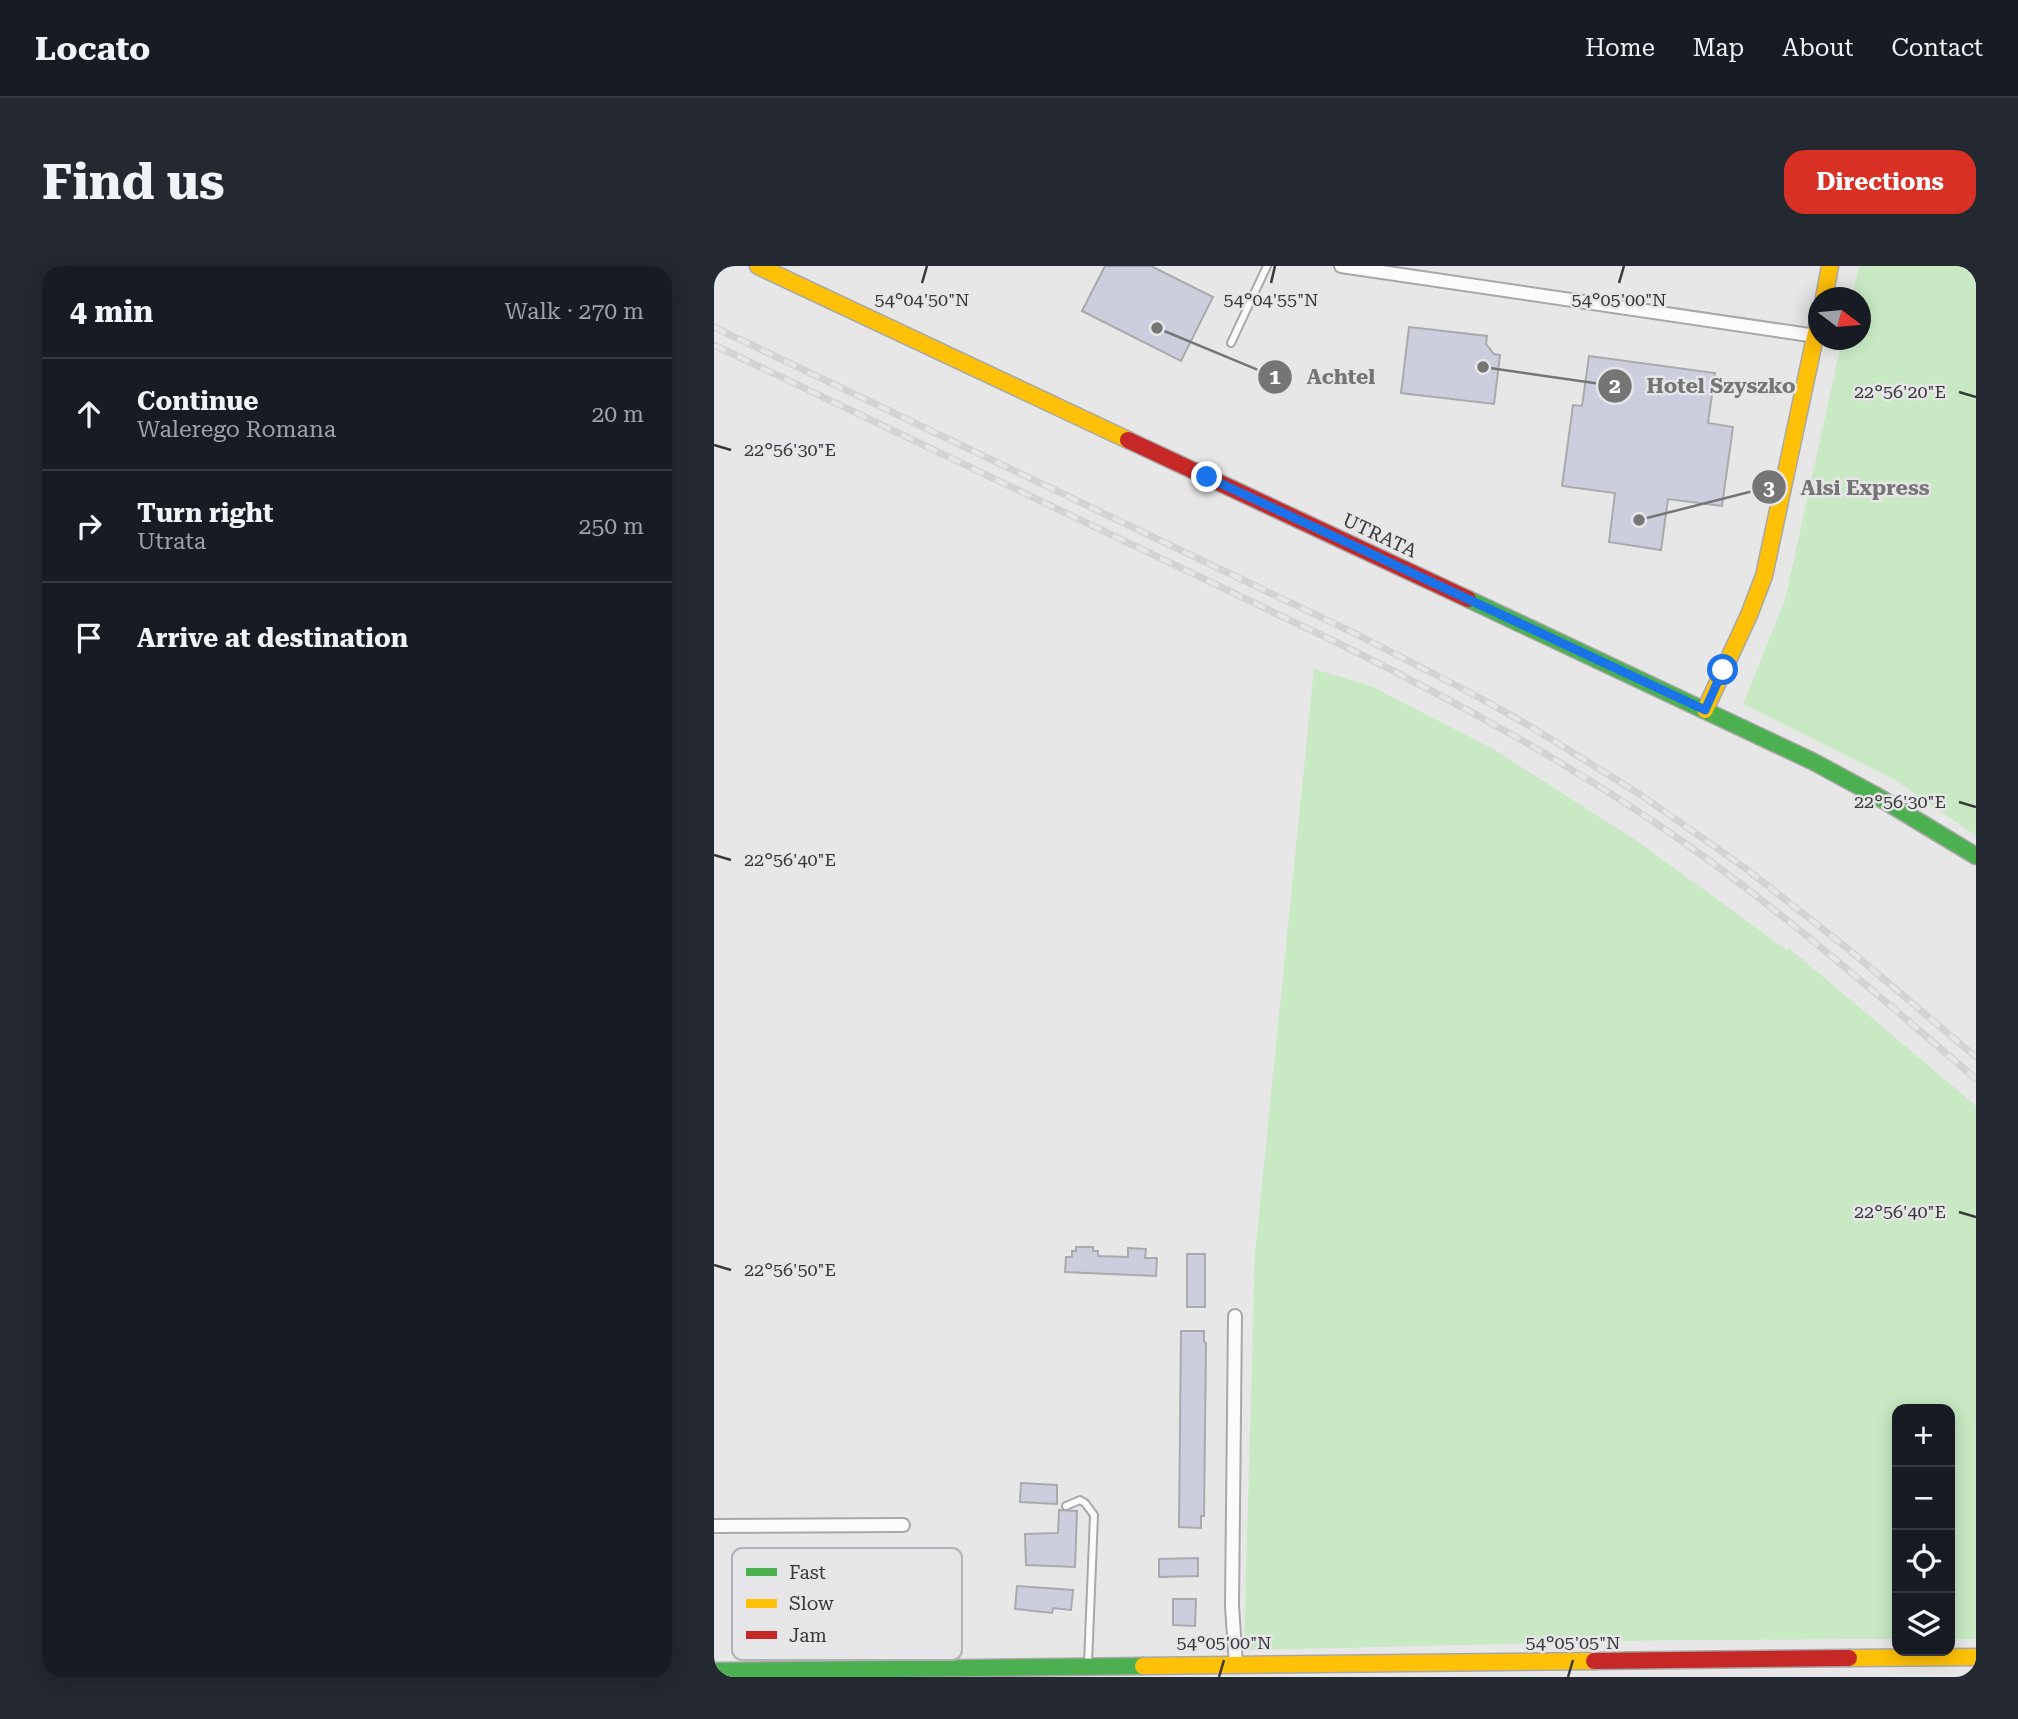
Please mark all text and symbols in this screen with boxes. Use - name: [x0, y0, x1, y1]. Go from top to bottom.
- text: Locato: [35, 29, 150, 68]
- text: Home: [1585, 34, 1655, 62]
- text: Map: [1693, 34, 1744, 62]
- text: About: [1782, 34, 1853, 62]
- text: Contact: [1891, 34, 1983, 62]
- button: Directions: [1784, 150, 1976, 214]
- text: Find us: [42, 154, 225, 211]
- north arrow: [1808, 287, 1871, 350]
- text: 54°04'50"N: [875, 289, 969, 310]
- text: 54°04'55"N: [1224, 289, 1318, 310]
- text: 54°05'00"N: [1572, 289, 1666, 310]
- text: 4 min: [70, 294, 153, 329]
- text: Walk · 270 m: [505, 298, 644, 325]
- callout: Achtel: [1258, 356, 1389, 398]
- text: 1: [1269, 365, 1281, 389]
- text: Achtel: [1307, 365, 1375, 389]
- callout: Hotel Szyszko: [1597, 365, 1809, 407]
- text: 2: [1609, 374, 1621, 398]
- text: Hotel Szyszko: [1647, 374, 1795, 398]
- text: 22°56'20"E: [1854, 381, 1946, 402]
- text: Continue: [137, 386, 259, 416]
- icon: ahead: [70, 395, 108, 433]
- text: 20 m: [591, 401, 644, 428]
- text: Walerego Romana: [137, 416, 336, 443]
- text: 22°56'30"E: [744, 439, 836, 460]
- route end: [1191, 461, 1222, 492]
- callout: Alsi Express: [1752, 466, 1944, 508]
- text: 3: [1763, 476, 1775, 500]
- text: Alsi Express: [1800, 476, 1930, 500]
- text: Turn right: [137, 498, 273, 528]
- icon: right: [70, 507, 108, 545]
- street label: UTRATA: [1339, 508, 1421, 563]
- text: 250 m: [579, 513, 644, 540]
- text: Utrata: [137, 528, 206, 555]
- icon: arrive: [70, 619, 108, 657]
- text: Arrive at destination: [137, 623, 408, 653]
- route start: [1707, 654, 1738, 685]
- text: 22°56'30"E: [1854, 791, 1946, 812]
- text: 22°56'40"E: [744, 849, 836, 870]
- text: 22°56'40"E: [1854, 1201, 1946, 1222]
- text: 22°56'50"E: [744, 1259, 836, 1280]
- map controls: [1892, 1404, 1955, 1656]
- button: +: [1892, 1404, 1955, 1467]
- button: −: [1892, 1467, 1955, 1530]
- button: locate: [1892, 1530, 1955, 1593]
- legend: [732, 1548, 962, 1660]
- text: Fast: [789, 1561, 826, 1584]
- text: Slow: [789, 1592, 834, 1615]
- button: layers: [1892, 1593, 1955, 1656]
- text: Jam: [789, 1624, 827, 1647]
- text: 54°05'00"N: [1177, 1632, 1271, 1653]
- text: 54°05'05"N: [1526, 1632, 1620, 1653]

